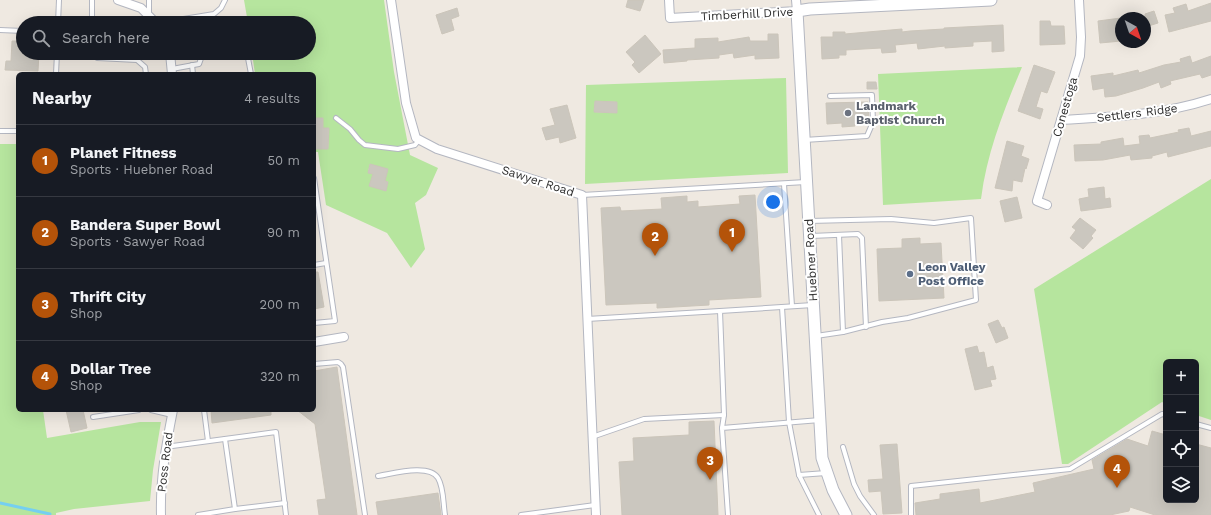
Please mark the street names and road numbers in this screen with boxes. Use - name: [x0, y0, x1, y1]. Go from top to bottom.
- street label: Timberhill Drive: [700, 5, 794, 23]
- street label: Conestoga: [1050, 75, 1080, 138]
- street label: Settlers Ridge: [1096, 101, 1178, 125]
- street label: Sawyer Road: [500, 163, 576, 199]
- street label: Huebner Road: [802, 218, 820, 302]
- street label: Poss Road: [154, 431, 176, 493]

